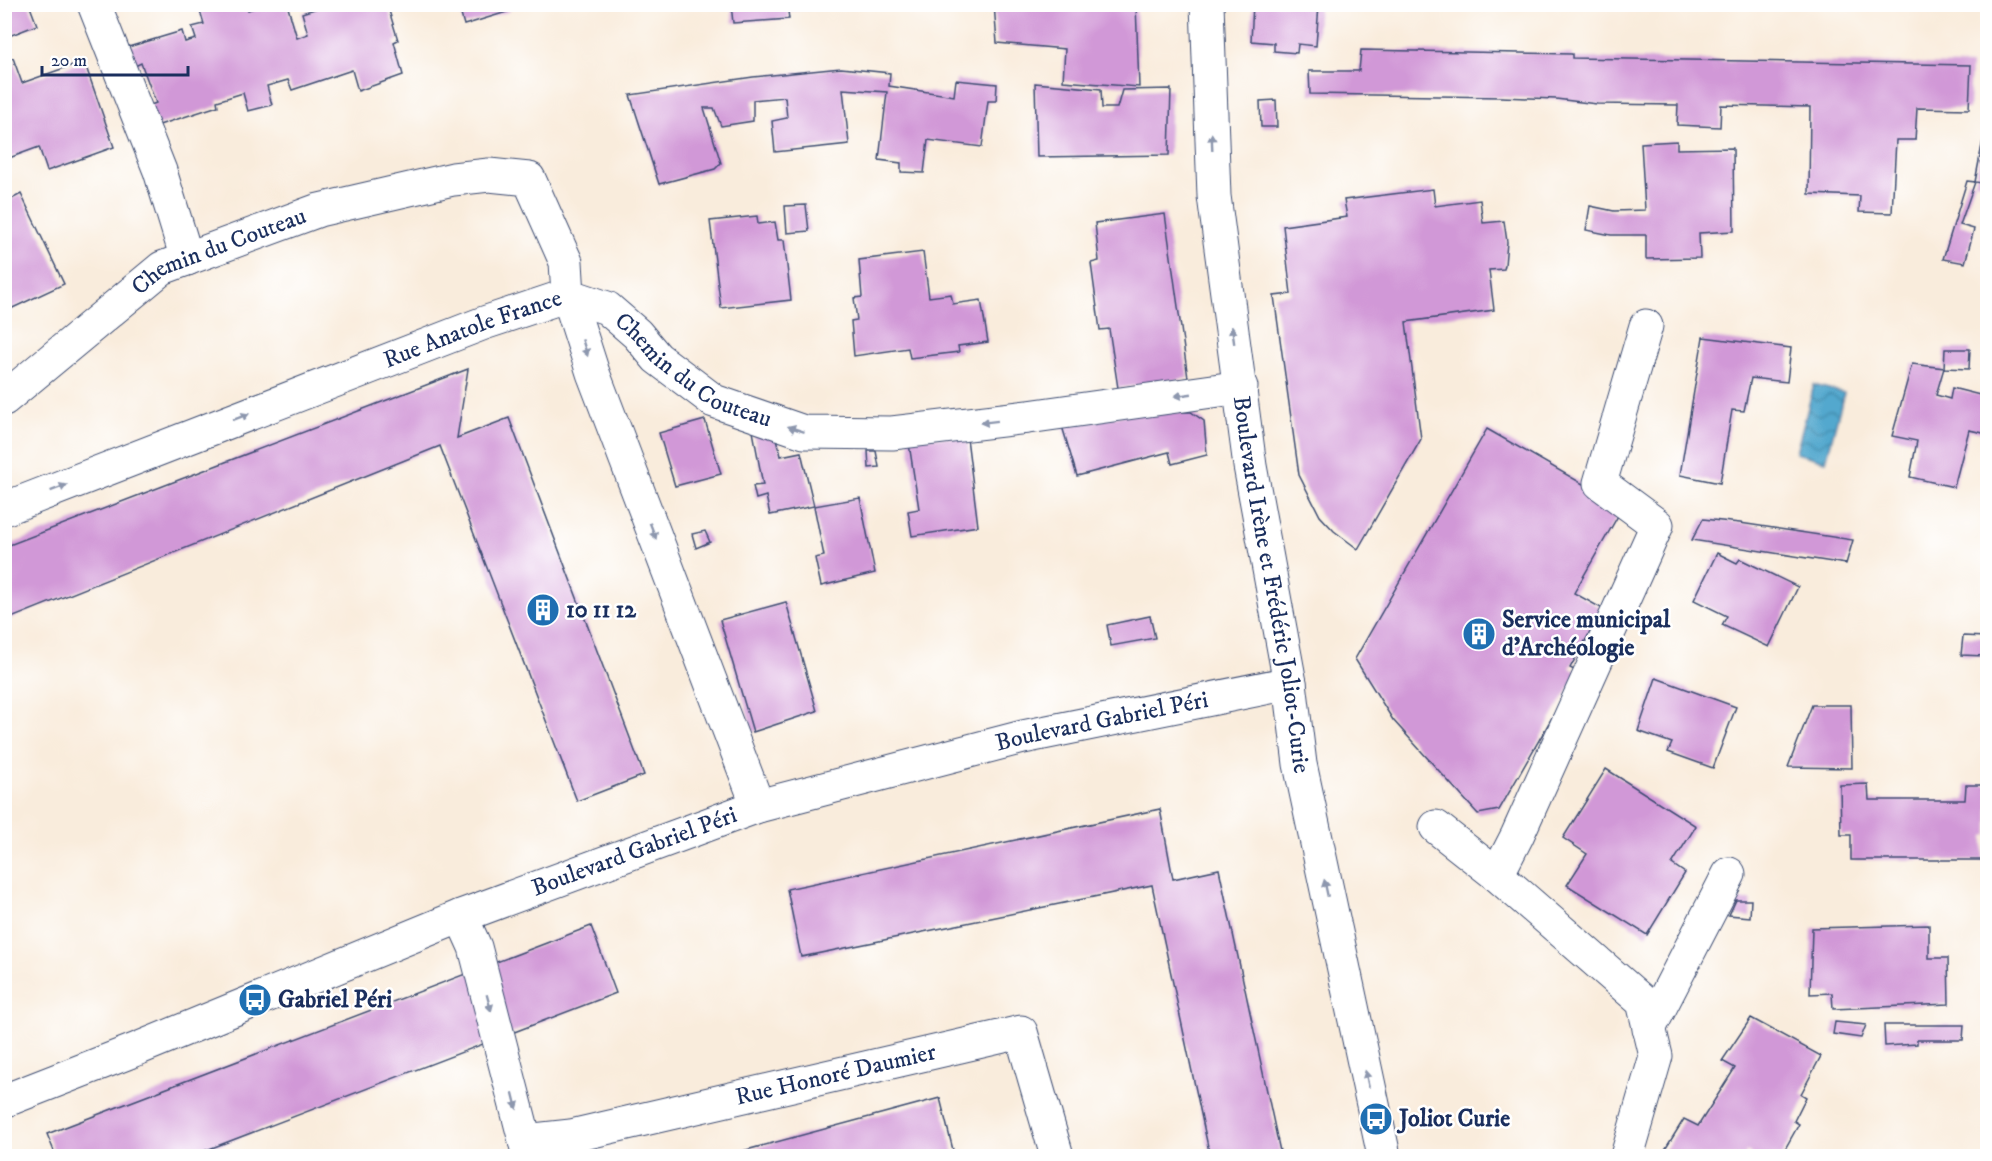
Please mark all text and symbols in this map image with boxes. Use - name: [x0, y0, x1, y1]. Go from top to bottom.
- scale bar: [42, 39, 188, 77]
- text: 20 m: [51, 50, 87, 72]
- one-way arrow: [1208, 132, 1217, 151]
- street label: Chemin du Couteau: [125, 201, 310, 302]
- street label: Rue Anatole France: [379, 283, 566, 375]
- street label: Chemin du Couteau: [608, 306, 776, 435]
- one-way arrow: [1229, 326, 1238, 345]
- one-way arrow: [581, 339, 590, 357]
- one-way arrow: [1173, 391, 1192, 400]
- street label: Boulevard Irène et Frédéric Joliot-Curie: [1226, 394, 1317, 776]
- one-way arrow: [232, 412, 250, 422]
- one-way arrow: [980, 417, 999, 427]
- one-way arrow: [787, 424, 805, 433]
- one-way arrow: [50, 482, 68, 492]
- one-way arrow: [649, 522, 658, 540]
- building icon: 10 11 12: [525, 592, 561, 628]
- place label: 10 11 12: [566, 595, 637, 625]
- place label: Service municipal d'Archéologie: [1502, 605, 1671, 663]
- building icon: Service municipal d'Archéologie: [1461, 616, 1497, 652]
- street label: Boulevard Gabriel Péri: [992, 685, 1211, 759]
- street label: Boulevard Gabriel Péri: [528, 800, 741, 903]
- one-way arrow: [1321, 879, 1331, 897]
- bus stop icon: Gabriel Péri: [237, 982, 273, 1018]
- place label: Gabriel Péri: [278, 985, 392, 1015]
- one-way arrow: [485, 994, 495, 1012]
- street label: Rue Honoré Daumier: [733, 1037, 939, 1113]
- one-way arrow: [1362, 1069, 1371, 1088]
- one-way arrow: [510, 1092, 520, 1110]
- bus stop icon: Joliot Curie: [1358, 1101, 1394, 1137]
- place label: Joliot Curie: [1396, 1104, 1510, 1134]

